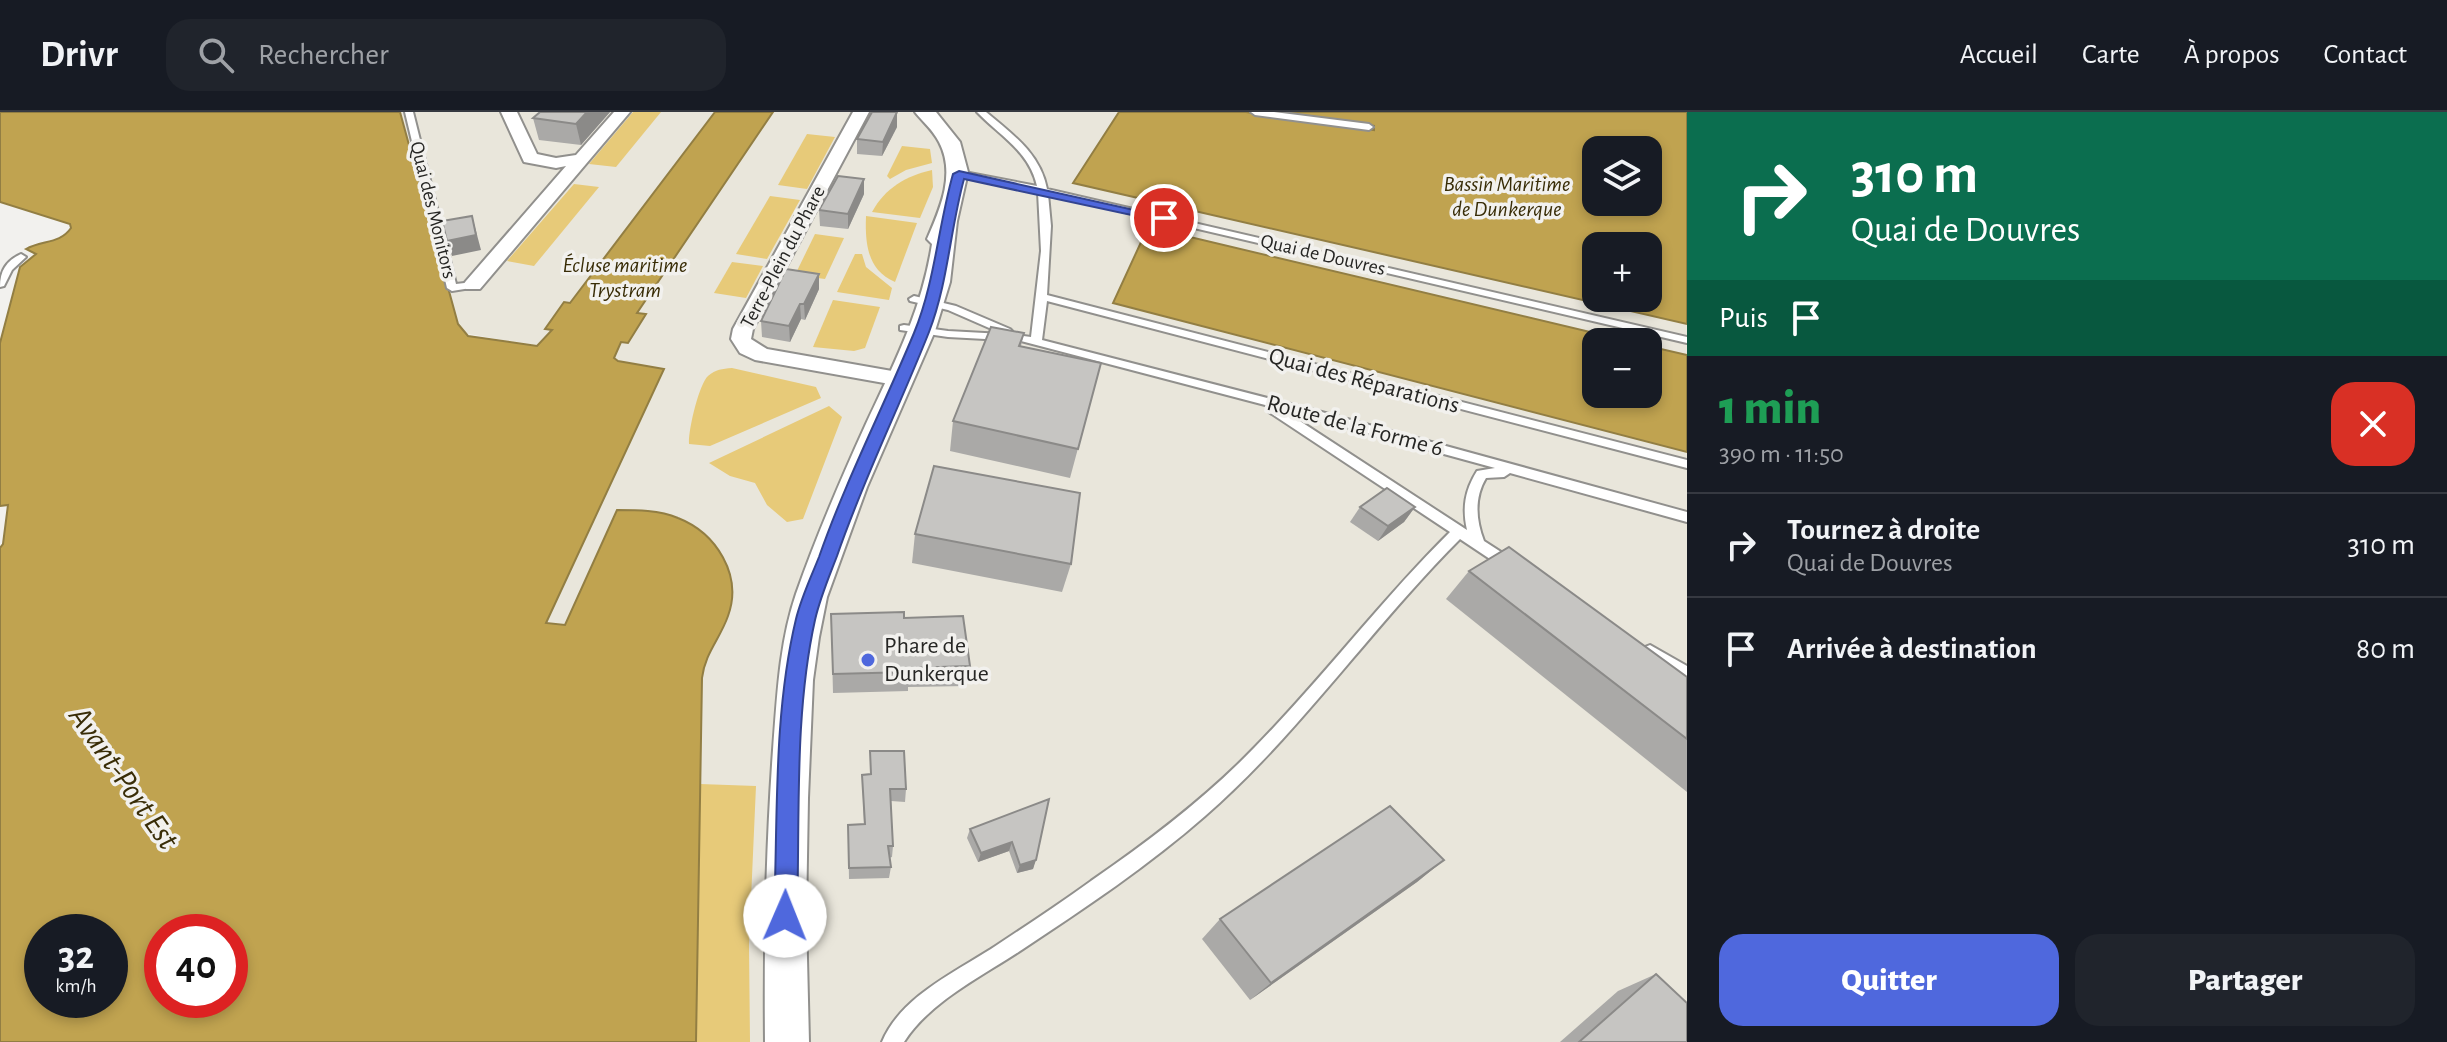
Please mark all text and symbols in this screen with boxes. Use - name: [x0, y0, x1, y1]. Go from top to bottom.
- search box: [166, 19, 726, 91]
- icon: search: [194, 33, 238, 77]
- text: Drivr: [40, 36, 118, 74]
- text: Rechercher: [258, 40, 389, 70]
- text: Accueil: [1960, 41, 2038, 69]
- text: Carte: [2082, 41, 2140, 69]
- text: À propos: [2184, 41, 2280, 69]
- text: Contact: [2324, 41, 2407, 69]
- map controls: [1582, 136, 1662, 408]
- button: layers: [1582, 136, 1662, 216]
- street label: Quai des Monitors: [406, 139, 460, 281]
- icon: right: [1719, 144, 1823, 248]
- text: 310 m: [1851, 147, 1978, 203]
- water label: Bassin Maritime de Dunkerque: [1444, 173, 1570, 220]
- street label: Terre-Plein du Phare: [737, 183, 829, 331]
- pin: [1130, 184, 1198, 252]
- icon: arrive: [1142, 196, 1186, 240]
- text: Quai de Douvres: [1851, 212, 2080, 248]
- street label: Quai de Douvres: [1259, 231, 1387, 279]
- button: +: [1582, 232, 1662, 312]
- water label: Écluse maritime Trystram: [563, 253, 687, 301]
- icon: arrive: [1784, 296, 1828, 340]
- text: Puis: [1719, 303, 1768, 333]
- button: −: [1582, 328, 1662, 408]
- street label: Quai des Réparations: [1266, 344, 1462, 418]
- button: close: [2331, 382, 2415, 466]
- text: 1 min: [1719, 385, 1821, 433]
- street label: Route de la Forme 6: [1264, 391, 1446, 461]
- text: 390 m · 11:50: [1719, 441, 1844, 467]
- text: Tournez à droite: [1787, 515, 1980, 545]
- icon: right: [1719, 523, 1763, 567]
- text: 310 m: [2348, 530, 2415, 560]
- text: Quai de Douvres: [1787, 550, 1953, 576]
- icon: arrive: [1719, 627, 1763, 671]
- place label: Phare de Dunkerque: [884, 634, 989, 686]
- text: Arrivée à destination: [1787, 634, 2037, 664]
- text: 80 m: [2356, 634, 2415, 664]
- marker: Phare de Dunkerque: [859, 651, 877, 669]
- water label: Avant-Port Est: [63, 700, 185, 856]
- position arrow: [743, 874, 827, 958]
- speed limit sign: 40: [144, 914, 248, 1018]
- button: Quitter: [1719, 934, 2059, 1026]
- button: Partager: [2075, 934, 2415, 1026]
- text: 32: [58, 936, 94, 976]
- text: km/h: [55, 976, 97, 996]

